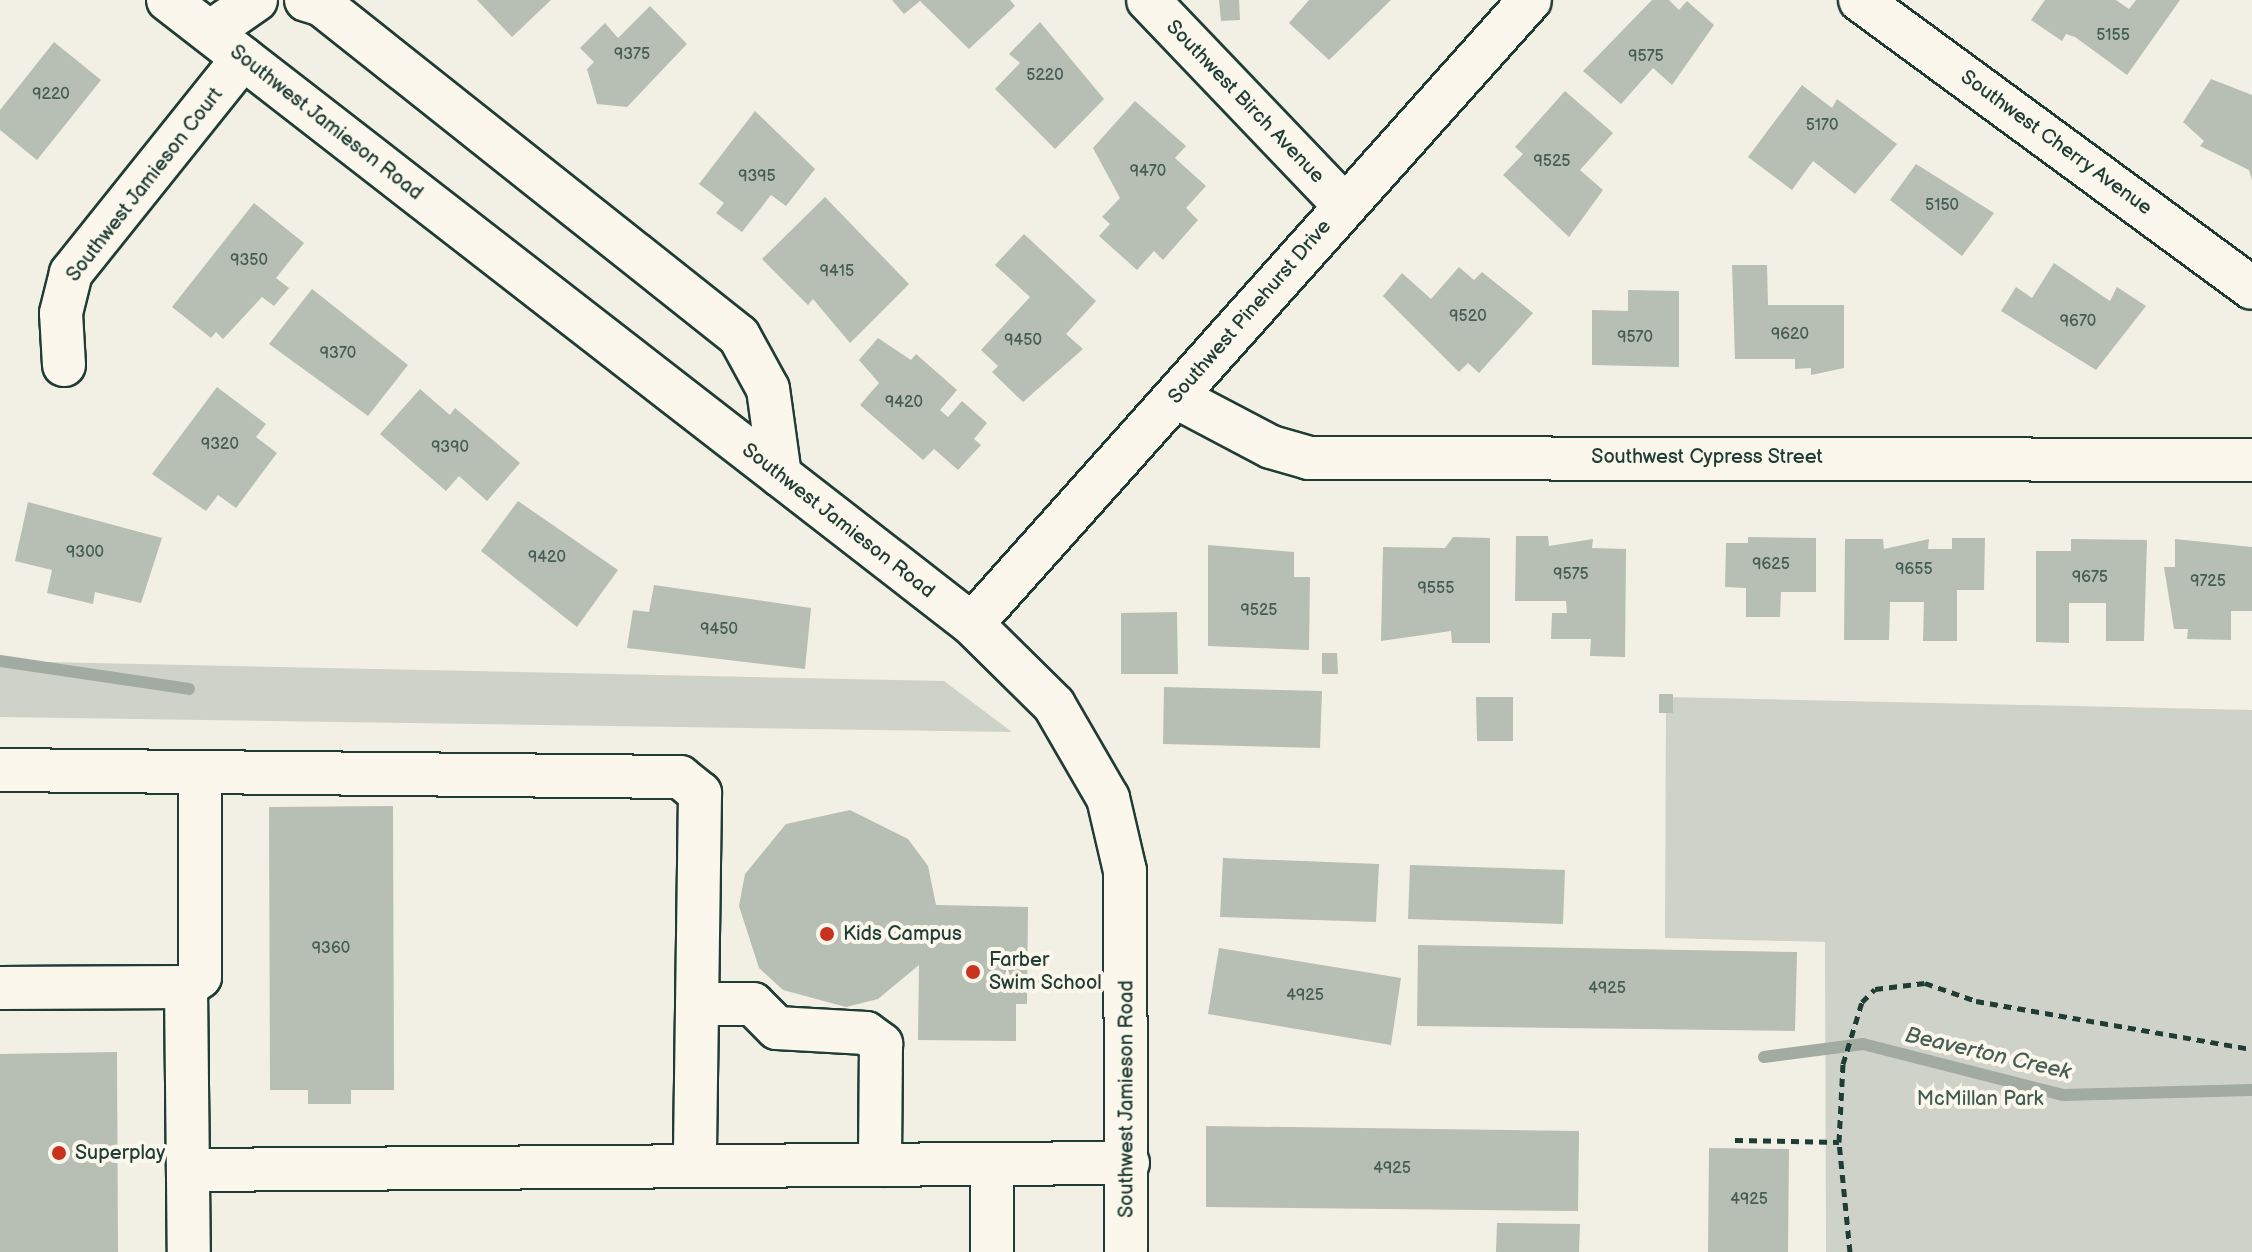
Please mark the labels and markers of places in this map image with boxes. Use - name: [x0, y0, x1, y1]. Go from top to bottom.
- place label: Kids Campus: [843, 922, 962, 946]
- marker: Kids Campus: [818, 925, 836, 943]
- place label: Farber Swim School: [989, 948, 1102, 995]
- marker: Farber Swim School: [964, 963, 982, 981]
- place label: Superplay: [75, 1141, 165, 1165]
- marker: Superplay: [50, 1144, 68, 1162]

